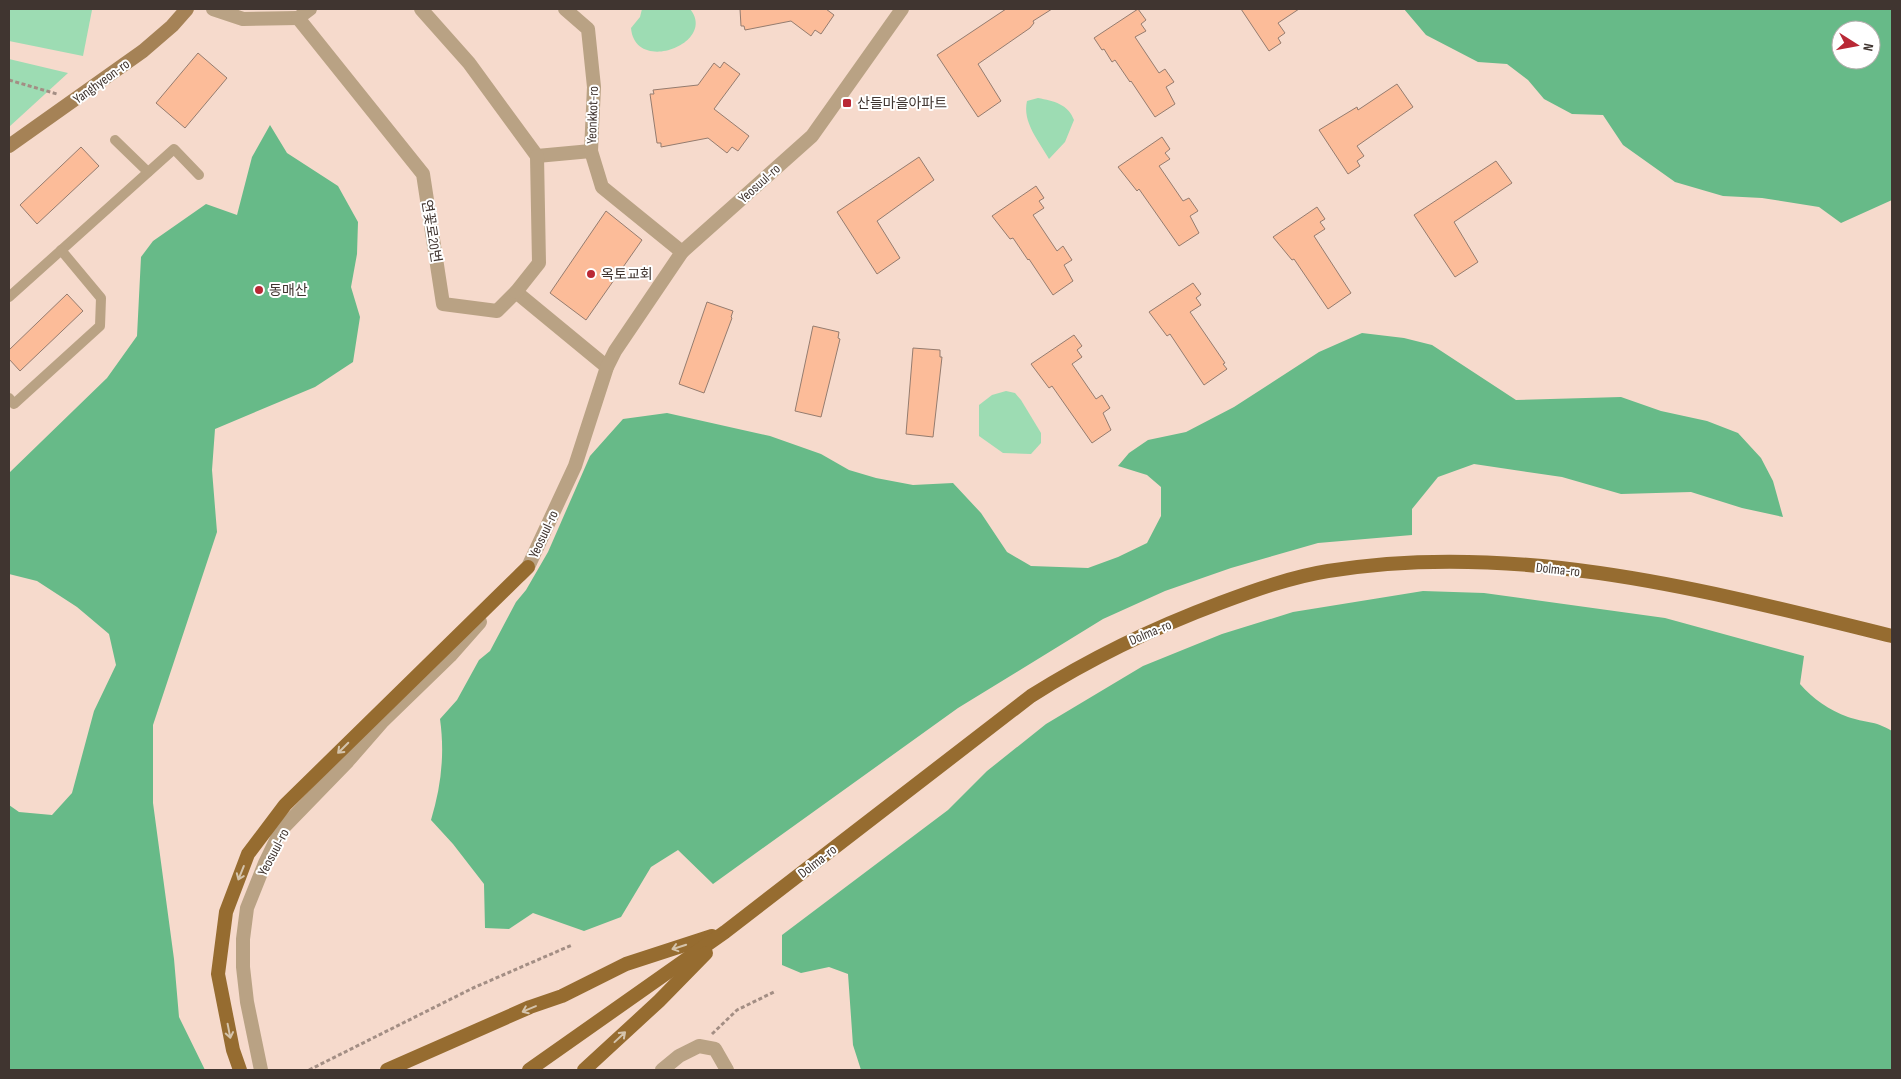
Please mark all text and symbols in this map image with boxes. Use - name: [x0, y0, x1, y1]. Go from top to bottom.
- north arrow: [1831, 20, 1881, 70]
- text: N: [1859, 42, 1877, 53]
- street label: Yanghyeon-ro: [70, 55, 133, 108]
- street label: Yeonkkot-ro: [583, 86, 602, 144]
- place label: 산들마을아파트: [857, 95, 947, 112]
- marker: 산들마을아파트: [841, 97, 853, 109]
- street label: Yeosuul-ro: [735, 160, 784, 207]
- street label: 연꽃로20번: [418, 198, 445, 264]
- place label: 옥토교회: [601, 266, 653, 283]
- marker: 옥토교회: [585, 268, 597, 280]
- place label: 동매산: [269, 282, 308, 299]
- marker: 동매산: [253, 284, 265, 296]
- street label: Yeosuul-ro: [525, 507, 562, 561]
- street label: Dolma-ro: [1535, 559, 1581, 580]
- street label: Dolma-ro: [1126, 616, 1174, 649]
- one-way arrow: [337, 742, 349, 754]
- street label: Yeosuul-ro: [254, 826, 293, 879]
- street label: Dolma-ro: [795, 841, 840, 882]
- one-way arrow: [236, 865, 245, 880]
- one-way arrow: [671, 943, 687, 952]
- one-way arrow: [522, 1004, 537, 1014]
- one-way arrow: [225, 1022, 235, 1038]
- one-way arrow: [613, 1032, 626, 1043]

